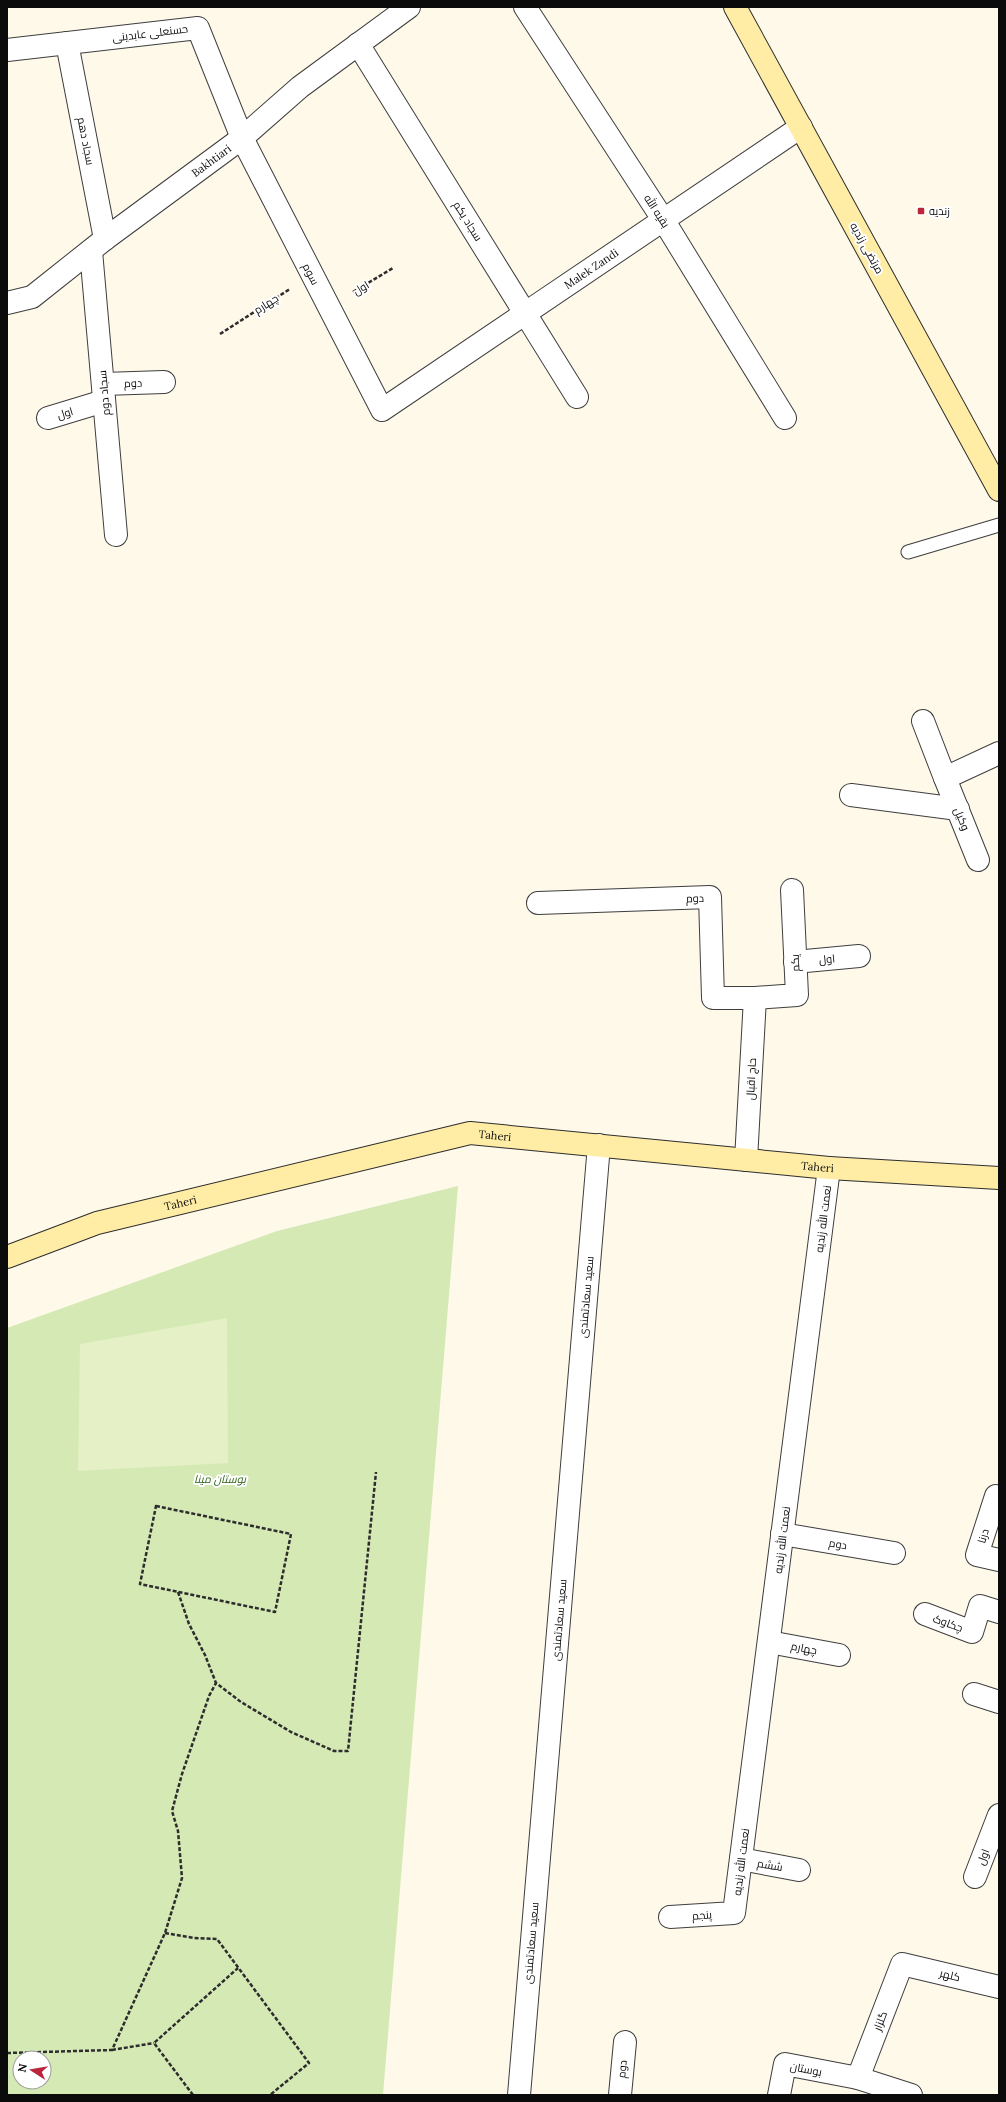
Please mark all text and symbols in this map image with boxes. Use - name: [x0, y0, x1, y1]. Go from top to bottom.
- street label: حسنعلی عابدینی: [111, 21, 189, 45]
- street label: سجاد دهم: [74, 116, 97, 166]
- street label: Bakhtiari: [189, 141, 234, 180]
- street label: بقیه الله: [641, 191, 674, 230]
- street label: سجاد یکم: [449, 198, 486, 244]
- place label: زندیه: [929, 204, 950, 218]
- marker: زندیه: [916, 206, 926, 216]
- street label: مرتضی زندیه: [847, 220, 887, 276]
- street label: Malek Zandi: [561, 246, 621, 292]
- street label: سوم: [299, 261, 322, 288]
- street label: اول: [350, 278, 372, 298]
- street label: چهارم: [251, 291, 281, 318]
- street label: سجاد دوم: [95, 370, 114, 416]
- street label: دوم: [124, 376, 142, 391]
- street label: اول: [55, 404, 75, 422]
- street label: وکیل: [951, 805, 973, 833]
- street label: دوم: [686, 891, 704, 906]
- street label: اول: [818, 951, 836, 967]
- street label: یکم: [788, 954, 803, 972]
- street label: حاج اقبال: [743, 1058, 760, 1100]
- street label: Taheri: [478, 1127, 512, 1144]
- street label: Taheri: [800, 1158, 834, 1175]
- street label: نعمت الله زندیه: [811, 1184, 834, 1253]
- street label: Taheri: [163, 1192, 198, 1214]
- street label: سعید سعادتمندی: [575, 1255, 597, 1339]
- park label: بوستان مینا: [194, 1472, 247, 1486]
- street label: نعمت الله زندیه: [770, 1505, 793, 1574]
- street label: درنا: [974, 1527, 992, 1545]
- street label: دوم: [828, 1536, 848, 1553]
- street label: سعید سعادتمندی: [548, 1578, 570, 1662]
- street label: چکاوک: [931, 1611, 965, 1635]
- street label: چهارم: [790, 1639, 818, 1658]
- street label: نعمت الله زندیه: [729, 1827, 752, 1896]
- street label: اول: [974, 1847, 992, 1867]
- street label: ششم: [756, 1856, 784, 1875]
- street label: سعید سعادتمندی: [520, 1901, 542, 1985]
- street label: پنجم: [692, 1907, 713, 1924]
- street label: کلهر: [937, 1965, 962, 1984]
- street label: گلزار: [870, 2009, 890, 2034]
- north arrow: [12, 2050, 52, 2090]
- street label: دوم: [614, 2059, 631, 2079]
- street label: بوستان: [789, 2059, 823, 2079]
- text: N: [14, 2062, 30, 2074]

